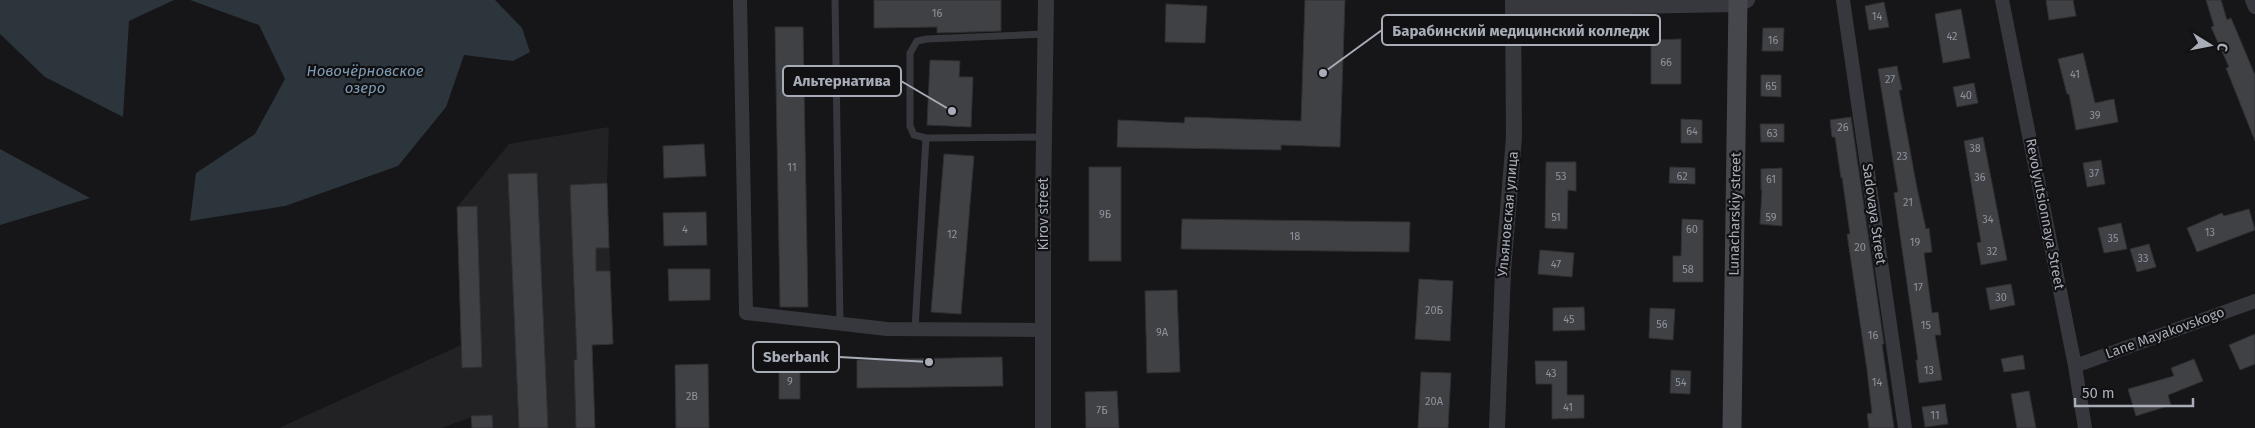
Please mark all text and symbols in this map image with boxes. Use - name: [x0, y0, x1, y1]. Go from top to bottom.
- house number: 16: [932, 7, 942, 20]
- house number: 14: [1872, 10, 1882, 23]
- callout: Барабинский медицинский колледж: [1382, 15, 1660, 45]
- north arrow: [2185, 20, 2235, 70]
- text: Барабинский медицинский колледж: [1392, 22, 1650, 40]
- house number: 42: [1946, 30, 1958, 43]
- house number: 16: [1768, 34, 1778, 47]
- text: С: [2213, 42, 2231, 53]
- house number: 66: [1660, 56, 1672, 69]
- water label: Новочёрновское озеро: [307, 62, 424, 97]
- callout: Альтернатива: [783, 66, 901, 96]
- house number: 41: [2070, 68, 2080, 81]
- text: Альтернатива: [792, 72, 891, 90]
- house number: 27: [1885, 73, 1895, 86]
- house number: 65: [1765, 80, 1777, 93]
- house number: 40: [1960, 89, 1972, 102]
- house number: 39: [2089, 109, 2101, 122]
- house number: 26: [1837, 121, 1849, 134]
- house number: 64: [1686, 125, 1698, 138]
- house number: 63: [1766, 127, 1778, 140]
- street label: Revolyutsionnaya Street: [2022, 137, 2068, 292]
- house number: 38: [1969, 142, 1981, 155]
- house number: 23: [1897, 150, 1907, 163]
- street label: Ульяновская улица: [1494, 151, 1522, 277]
- street label: Lunacharskiy street: [1725, 151, 1745, 276]
- house number: 11: [787, 161, 797, 174]
- street label: Sadovaya Street: [1859, 162, 1890, 267]
- house number: 37: [2089, 167, 2099, 180]
- house number: 53: [1556, 170, 1566, 183]
- house number: 62: [1676, 170, 1688, 183]
- house number: 36: [1974, 171, 1986, 184]
- house number: 61: [1766, 173, 1776, 186]
- street label: Kirov street: [1035, 177, 1052, 250]
- house number: 21: [1903, 196, 1913, 209]
- house number: 9Б: [1099, 208, 1112, 221]
- house number: 51: [1551, 211, 1561, 224]
- house number: 59: [1765, 211, 1777, 224]
- house number: 34: [1982, 213, 1994, 226]
- house number: 4: [682, 223, 688, 236]
- house number: 60: [1686, 223, 1698, 236]
- house number: 13: [2205, 226, 2215, 239]
- house number: 12: [947, 228, 957, 241]
- house number: 18: [1290, 230, 1300, 243]
- house number: 35: [2108, 232, 2119, 245]
- house number: 19: [1910, 236, 1920, 249]
- house number: 20: [1854, 241, 1866, 254]
- house number: 32: [1987, 245, 1997, 258]
- house number: 33: [2138, 252, 2148, 265]
- house number: 47: [1551, 258, 1561, 271]
- house number: 58: [1682, 263, 1694, 276]
- house number: 17: [1913, 281, 1923, 294]
- house number: 30: [1995, 291, 2007, 304]
- house number: 20Б: [1425, 304, 1444, 317]
- street label: Lane Mayakovskogo: [2103, 304, 2227, 362]
- house number: 45: [1563, 313, 1575, 326]
- house number: 56: [1656, 318, 1668, 331]
- house number: 15: [1921, 319, 1932, 332]
- house number: 9А: [1156, 326, 1169, 339]
- house number: 16: [1868, 329, 1878, 342]
- callout: Sberbank: [753, 342, 839, 372]
- text: Sberbank: [763, 348, 830, 366]
- house number: 13: [1924, 364, 1934, 377]
- house number: 43: [1545, 367, 1557, 380]
- house number: 9: [787, 375, 793, 388]
- house number: 54: [1675, 376, 1687, 389]
- house number: 14: [1872, 376, 1882, 389]
- scale bar: [2075, 376, 2192, 408]
- text: 50 m: [2082, 384, 2115, 402]
- house number: 2В: [686, 390, 698, 403]
- house number: 20А: [1425, 395, 1444, 408]
- house number: 41: [1563, 401, 1573, 414]
- house number: 7Б: [1096, 404, 1108, 417]
- house number: 11: [1930, 409, 1940, 422]

